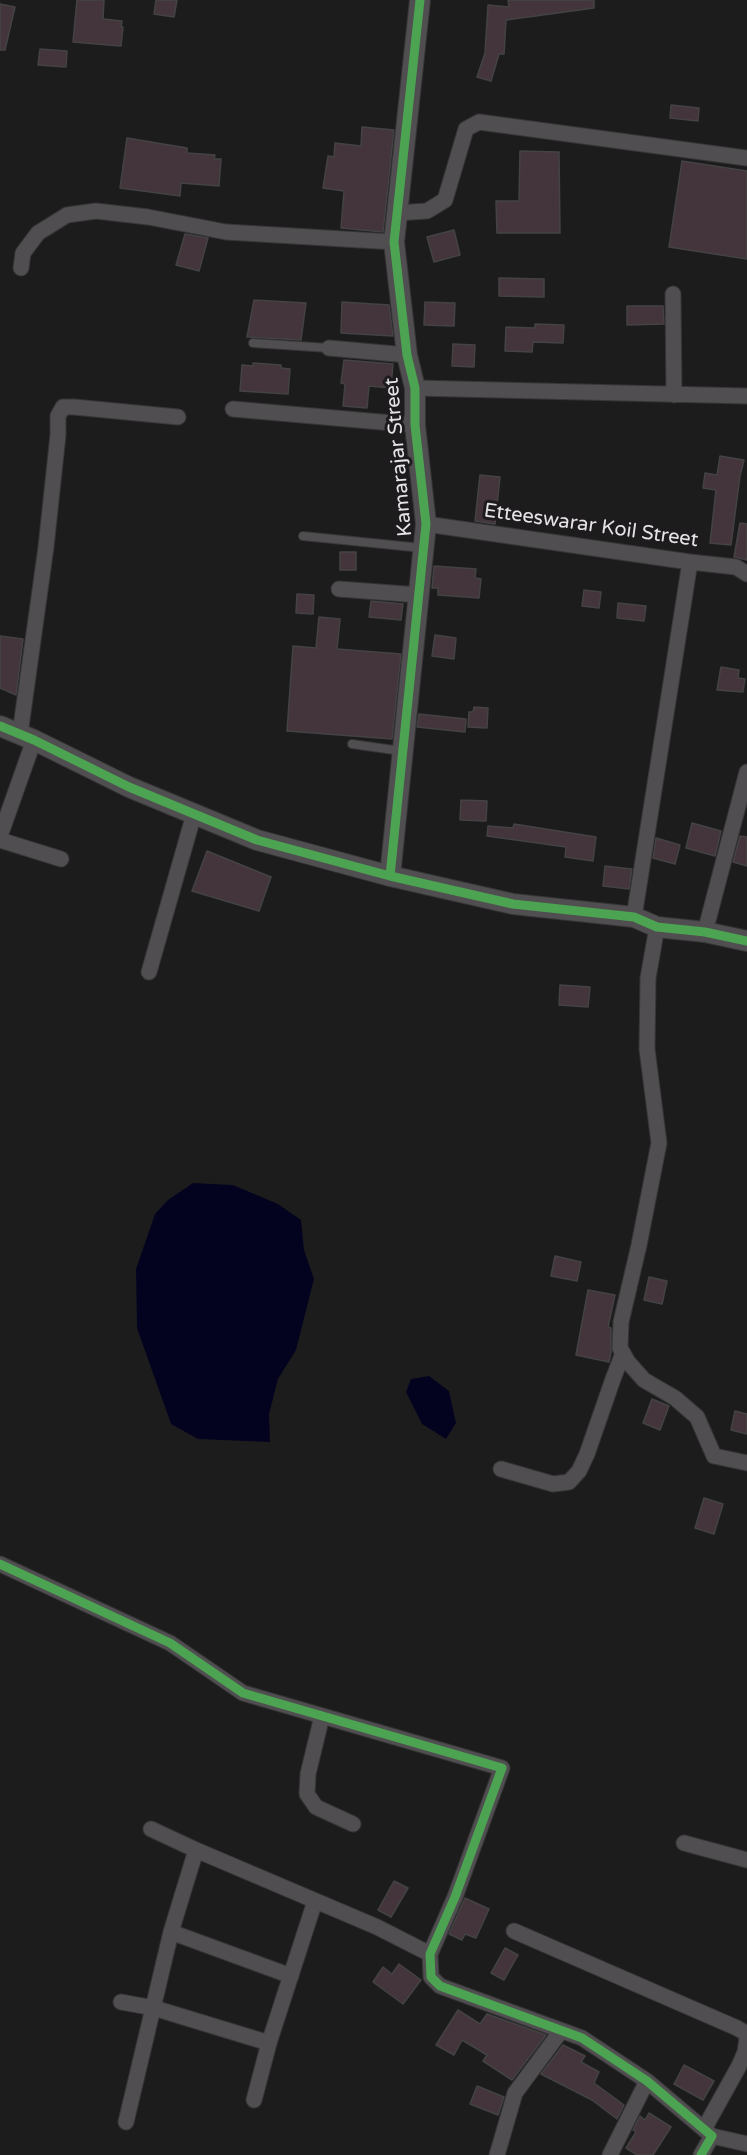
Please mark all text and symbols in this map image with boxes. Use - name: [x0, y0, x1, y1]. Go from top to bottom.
- street label: Kamarajar Street: [380, 377, 418, 537]
- street label: Etteeswarar Koil Street: [482, 499, 700, 553]

